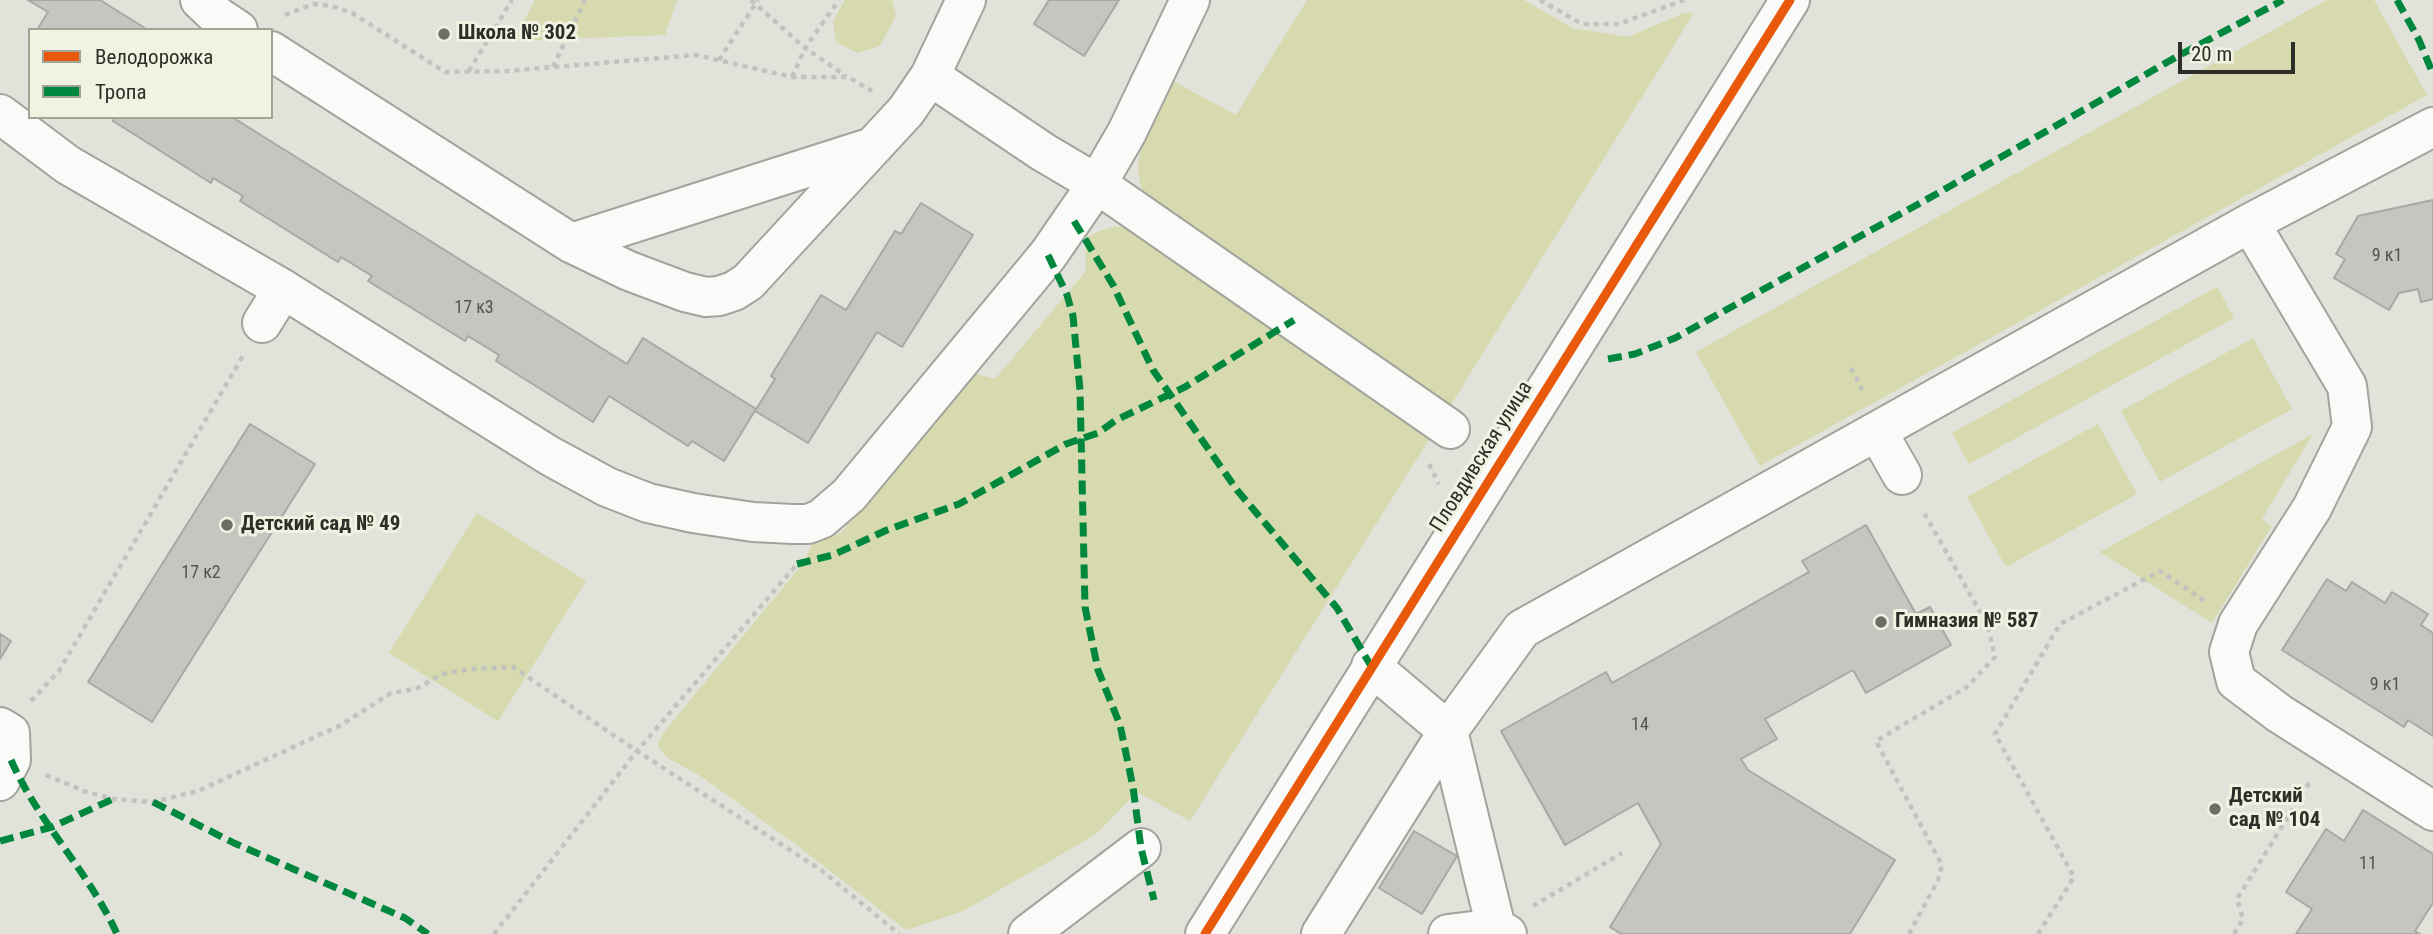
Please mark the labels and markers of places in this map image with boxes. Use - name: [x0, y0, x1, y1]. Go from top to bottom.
- place label: Школа № 302: [458, 21, 576, 47]
- marker: Школа № 302: [436, 26, 452, 42]
- place label: Детский сад № 49: [241, 512, 400, 538]
- marker: Детский сад № 49: [219, 517, 235, 533]
- place label: Гимназия № 587: [1895, 609, 2039, 635]
- marker: Гимназия № 587: [1873, 614, 1889, 630]
- place label: Детский сад № 104: [2229, 784, 2320, 834]
- marker: Детский сад № 104: [2207, 801, 2223, 817]

